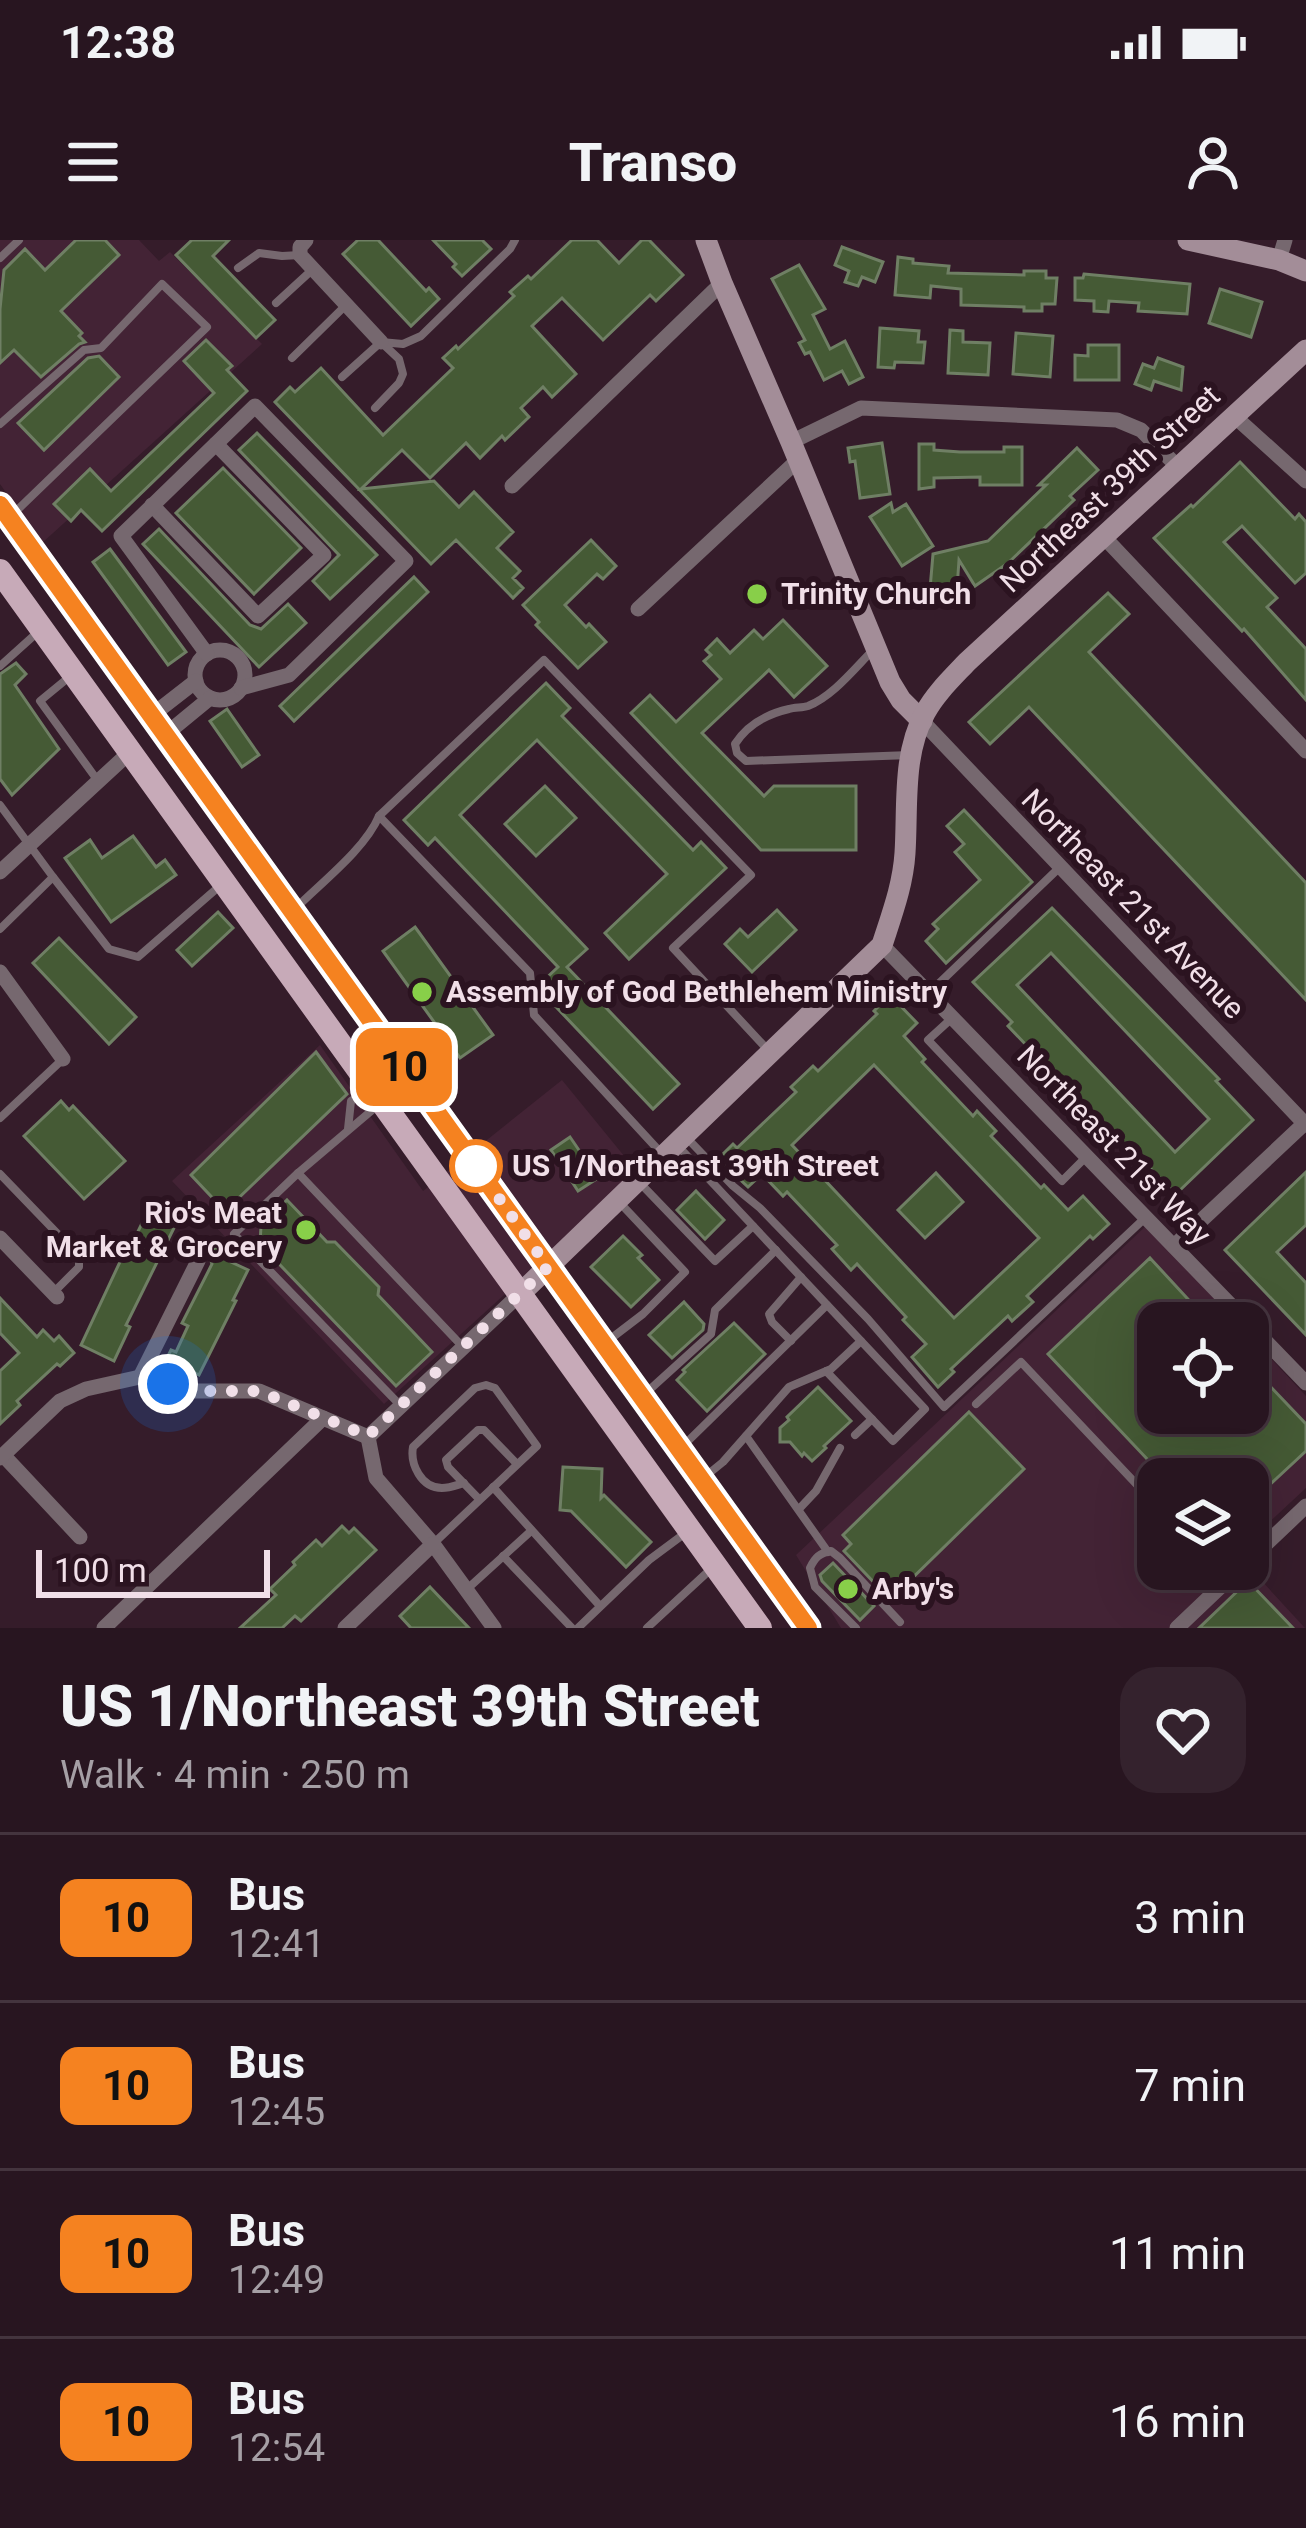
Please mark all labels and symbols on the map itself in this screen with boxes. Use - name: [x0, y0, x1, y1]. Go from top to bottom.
- street label: Northeast 39th Street: [993, 378, 1227, 599]
- place label: Trinity Church: [781, 576, 971, 611]
- marker: Trinity Church: [744, 581, 770, 607]
- street label: Northeast 21st Avenue: [1015, 782, 1252, 1026]
- place label: Assembly of God Bethlehem Ministry: [446, 974, 948, 1009]
- marker: Assembly of God Bethlehem Ministry: [409, 979, 435, 1005]
- line badge: 10: [350, 1028, 458, 1106]
- street label: Northeast 21st Way: [1010, 1038, 1219, 1252]
- marker: US 1/Northeast 39th Street: [451, 1141, 501, 1191]
- place label: US 1/Northeast 39th Street: [512, 1148, 879, 1183]
- place label: Rio's Meat Market & Grocery: [46, 1195, 283, 1264]
- marker: Rio's Meat Market & Grocery: [293, 1217, 319, 1243]
- your location: [138, 1354, 198, 1414]
- scale bar: [36, 1544, 270, 1597]
- place label: Arby's: [872, 1571, 954, 1606]
- marker: Arby's: [835, 1576, 861, 1602]

